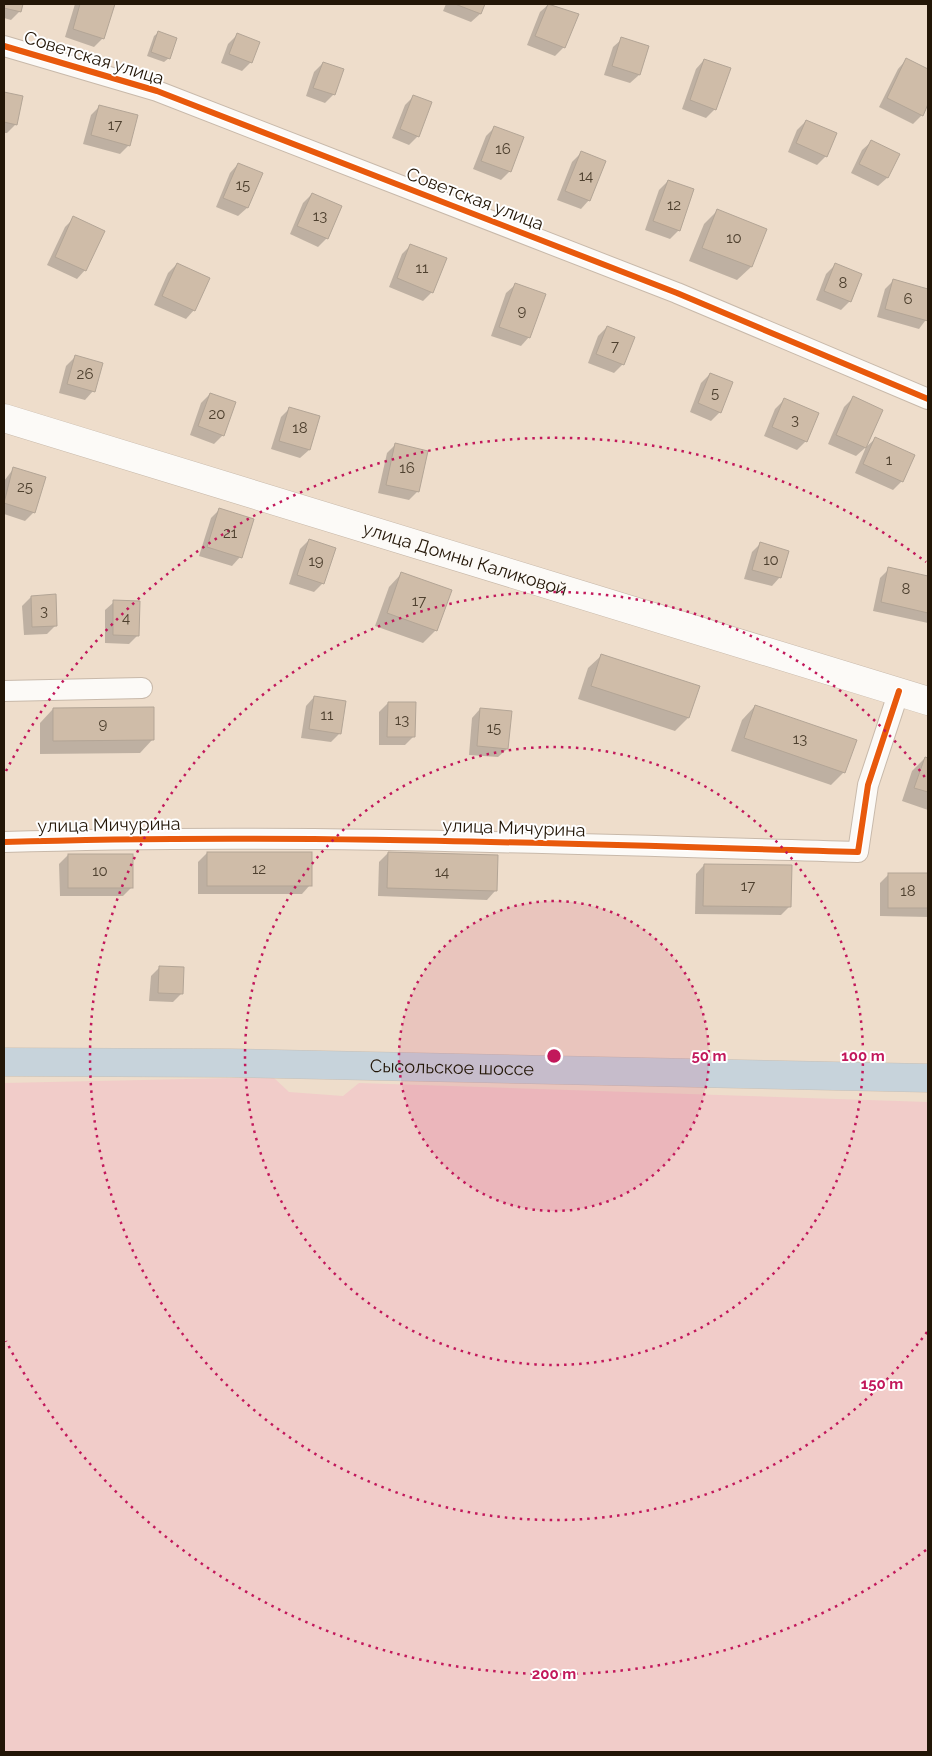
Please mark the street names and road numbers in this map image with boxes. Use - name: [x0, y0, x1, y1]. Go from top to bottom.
- street label: Советская улица: [22, 26, 167, 89]
- street label: Советская улица: [404, 163, 547, 234]
- street label: улица Домны Каликовой: [360, 518, 570, 600]
- street label: улица Мичурина: [37, 813, 181, 836]
- street label: улица Мичурина: [442, 815, 586, 840]
- street label: Сысольское шоссе: [370, 1055, 535, 1080]

